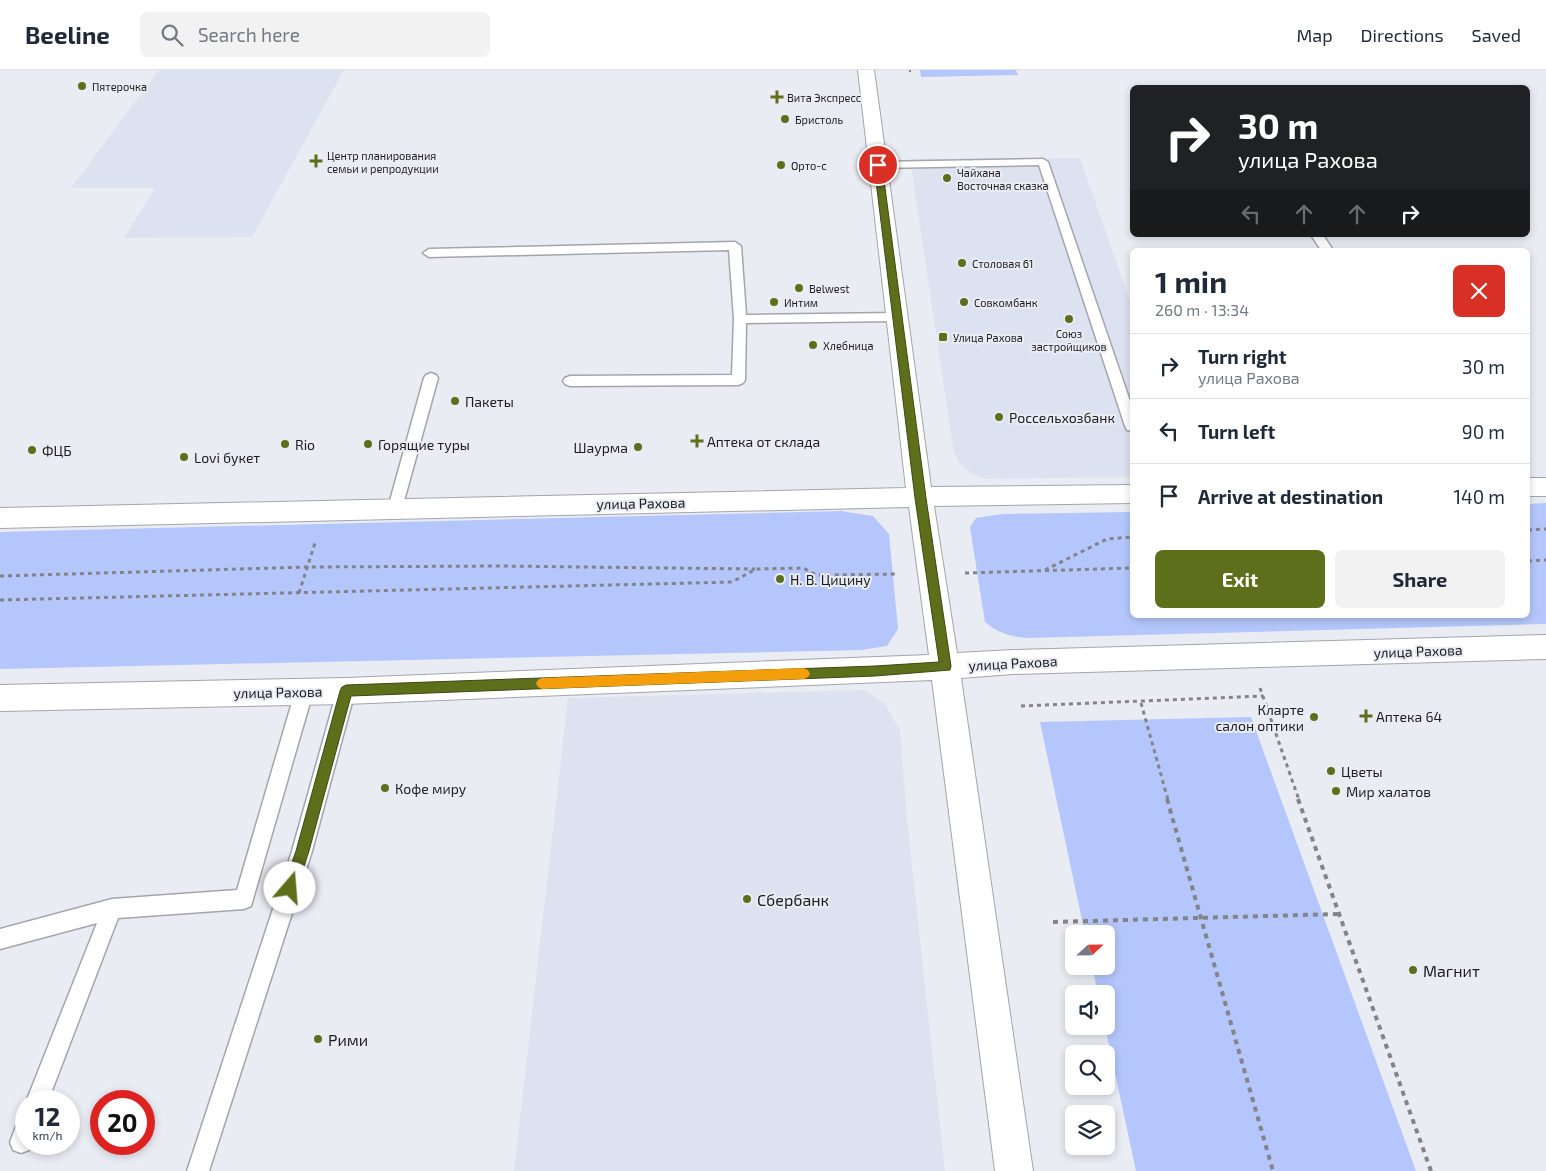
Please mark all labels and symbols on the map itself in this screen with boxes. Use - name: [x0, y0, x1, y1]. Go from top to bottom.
- marker: Пятерочка: [76, 80, 88, 92]
- place label: Пятерочка: [92, 80, 147, 93]
- marker: Вита Экспресс: [771, 91, 783, 103]
- place label: Вита Экспресс: [787, 91, 861, 104]
- marker: Бристоль: [779, 113, 791, 125]
- place label: Бристоль: [795, 113, 844, 126]
- pin: [857, 144, 899, 186]
- place label: Центр планирования семьи и репродукции: [327, 149, 439, 176]
- marker: Центр планирования семьи и репродукции: [309, 154, 323, 168]
- marker: Орто-с: [775, 159, 787, 171]
- place label: Орто-с: [791, 159, 827, 172]
- place label: Чайхана Восточная сказка: [957, 166, 1049, 192]
- marker: Чайхана Восточная сказка: [941, 172, 953, 184]
- marker: Столовая 61: [956, 257, 968, 269]
- place label: Столовая 61: [972, 257, 1034, 270]
- marker: Belwest: [793, 282, 805, 294]
- place label: Belwest: [809, 282, 850, 295]
- marker: Интим: [768, 296, 780, 308]
- place label: Интим: [784, 296, 818, 309]
- marker: Совкомбанк: [958, 296, 970, 308]
- place label: Совкомбанк: [974, 296, 1038, 309]
- marker: Союз застройщиков: [1063, 313, 1075, 325]
- place label: Союз застройщиков: [1031, 327, 1107, 353]
- marker: Улица Рахова: [937, 331, 949, 343]
- place label: Улица Рахова: [953, 331, 1023, 344]
- marker: Хлебница: [807, 339, 819, 351]
- place label: Хлебница: [823, 339, 874, 352]
- place label: Пакеты: [465, 393, 514, 410]
- marker: Пакеты: [449, 395, 461, 407]
- place label: Россельхозбанк: [1009, 409, 1115, 426]
- marker: Россельхозбанк: [993, 411, 1005, 423]
- place label: Аптека от склада: [707, 433, 820, 450]
- marker: Аптека от склада: [691, 435, 703, 447]
- place label: Rio: [295, 436, 315, 453]
- place label: Горящие туры: [378, 436, 470, 453]
- marker: Rio: [279, 438, 291, 450]
- marker: Горящие туры: [362, 438, 374, 450]
- place label: Шаурма: [573, 439, 628, 456]
- marker: Шаурма: [632, 441, 644, 453]
- place label: ФЦБ: [42, 442, 72, 459]
- marker: ФЦБ: [26, 444, 38, 456]
- place label: Lovi букет: [194, 449, 260, 466]
- marker: Lovi букет: [178, 451, 190, 463]
- street label: улица Рахова: [596, 494, 686, 512]
- place label: Н. В. Цицину: [790, 571, 871, 588]
- marker: Н. В. Цицину: [774, 573, 786, 585]
- street label: улица Рахова: [1373, 641, 1463, 661]
- street label: улица Рахова: [968, 652, 1058, 674]
- street label: улица Рахова: [233, 683, 323, 701]
- place label: Кларте салон оптики: [1215, 701, 1304, 734]
- place label: Аптека 64: [1376, 708, 1442, 725]
- marker: Аптека 64: [1360, 710, 1372, 722]
- marker: Кларте салон оптики: [1308, 711, 1320, 723]
- place label: Цветы: [1341, 763, 1383, 780]
- marker: Цветы: [1325, 765, 1337, 777]
- place label: Кофе миру: [395, 780, 467, 797]
- marker: Кофе миру: [379, 782, 391, 794]
- place label: Мир халатов: [1346, 783, 1431, 800]
- marker: Мир халатов: [1330, 785, 1342, 797]
- position arrow: [263, 861, 315, 913]
- place label: Сбербанк: [757, 890, 830, 909]
- marker: Сбербанк: [741, 893, 753, 905]
- north arrow: [1065, 925, 1115, 975]
- place label: Магнит: [1423, 961, 1480, 980]
- marker: Магнит: [1407, 964, 1419, 976]
- place label: Рими: [328, 1030, 368, 1049]
- marker: Рими: [312, 1033, 324, 1045]
- speed limit sign: 20: [90, 1090, 155, 1155]

